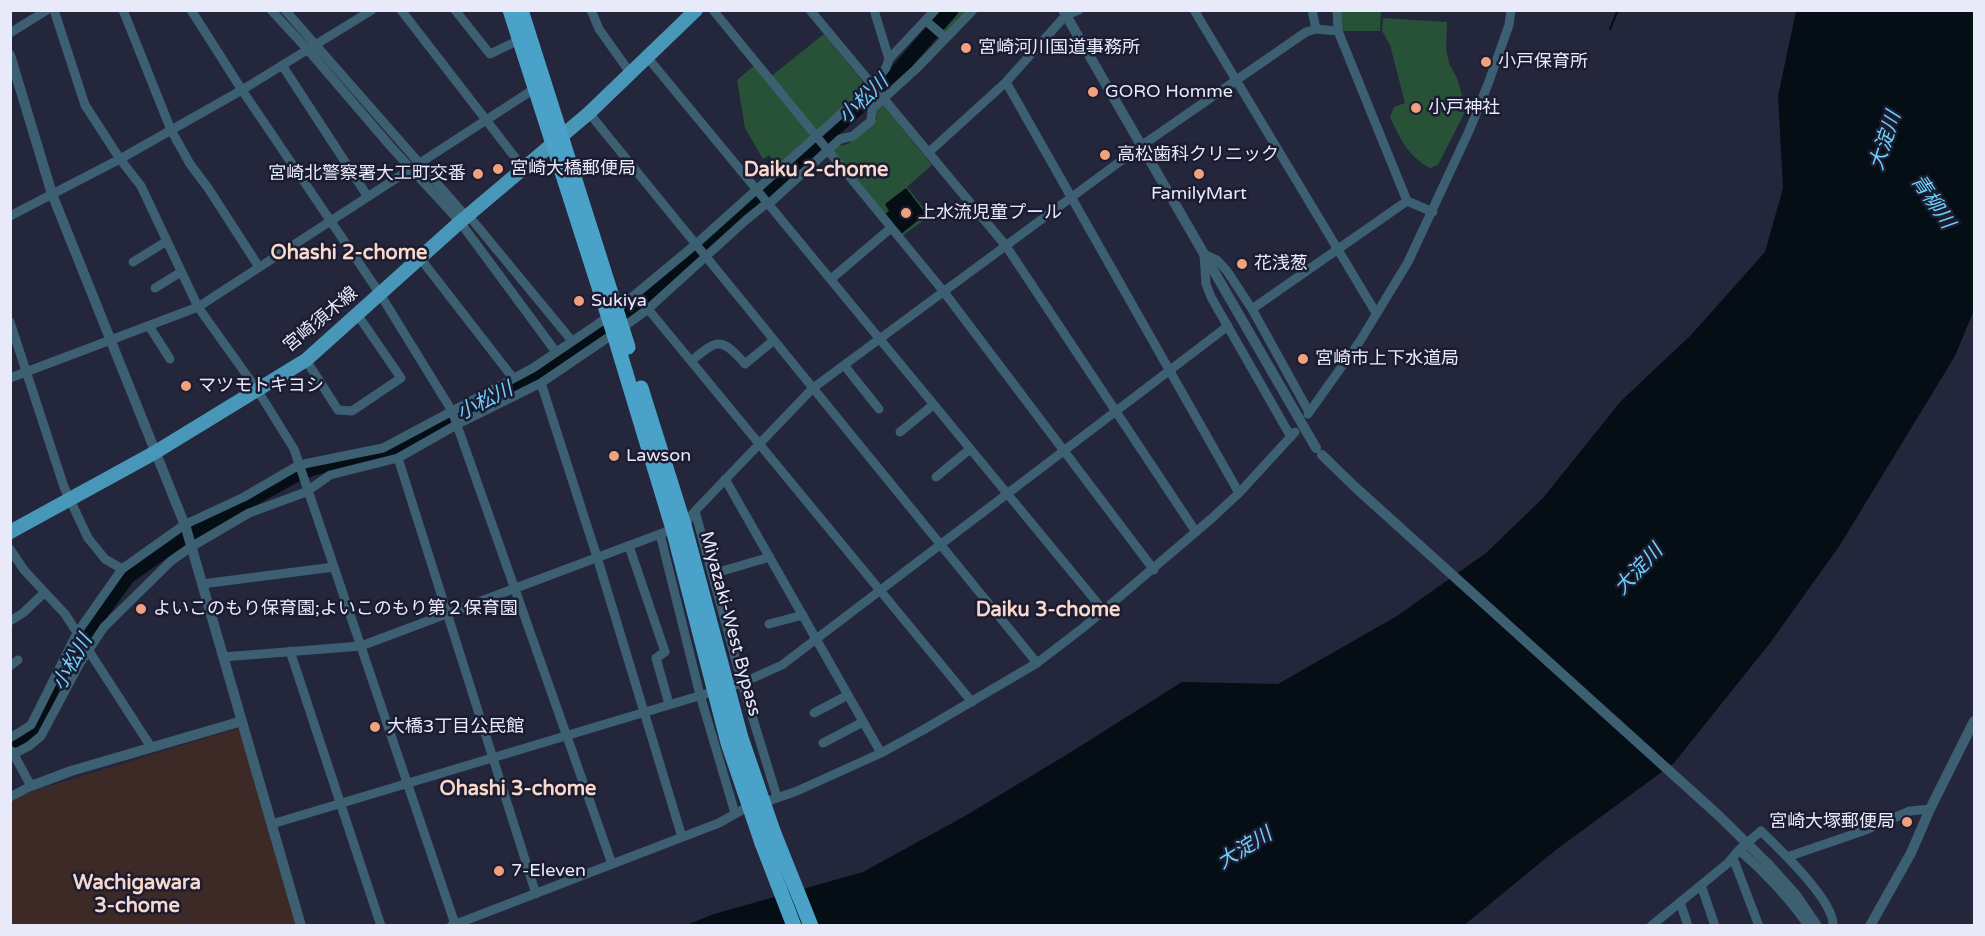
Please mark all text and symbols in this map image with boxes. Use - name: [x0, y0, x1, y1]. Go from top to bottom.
- place label: 宮崎河川国道事務所: [978, 37, 1140, 59]
- marker: 宮崎河川国道事務所: [959, 41, 973, 55]
- place label: 小戸保育所: [1498, 51, 1588, 73]
- marker: 小戸保育所: [1479, 55, 1493, 69]
- water label: 小松川: [834, 71, 894, 129]
- place label: GORO Homme: [1105, 81, 1233, 103]
- marker: GORO Homme: [1086, 85, 1100, 99]
- place label: 小戸神社: [1428, 97, 1500, 119]
- marker: 小戸神社: [1409, 101, 1423, 115]
- water label: 大淀川: [1865, 109, 1907, 173]
- place label: 高松歯科クリニック: [1117, 144, 1279, 166]
- marker: 高松歯科クリニック: [1098, 148, 1112, 162]
- place label: 宮崎大橋郵便局: [510, 158, 636, 180]
- district label: Daiku 2-chome: [744, 159, 888, 183]
- marker: 宮崎大橋郵便局: [491, 162, 505, 176]
- place label: 宮崎北警察署大工町交番: [268, 163, 466, 185]
- marker: 宮崎北警察署大工町交番: [471, 167, 485, 181]
- marker: FamilyMart: [1192, 167, 1206, 181]
- water label: 青柳川: [1905, 170, 1959, 234]
- place label: FamilyMart: [1151, 183, 1247, 205]
- place label: 上水流児童プール: [918, 202, 1062, 224]
- marker: 上水流児童プール: [899, 206, 913, 220]
- district label: Ohashi 2-chome: [271, 242, 427, 266]
- place label: 花浅葱: [1254, 253, 1308, 275]
- marker: 花浅葱: [1235, 257, 1249, 271]
- street label: 宮崎須木線: [280, 283, 362, 357]
- place label: Sukiya: [591, 290, 647, 312]
- marker: Sukiya: [572, 294, 586, 308]
- place label: 宮崎市上下水道局: [1315, 348, 1459, 370]
- marker: 宮崎市上下水道局: [1296, 352, 1310, 366]
- place label: マツモトキヨシ: [198, 375, 324, 397]
- water label: 小松川: [453, 378, 517, 426]
- marker: マツモトキヨシ: [179, 379, 193, 393]
- place label: Lawson: [626, 445, 691, 467]
- marker: Lawson: [607, 449, 621, 463]
- street label: Miyazaki-West Bypass: [695, 529, 765, 719]
- water label: 大淀川: [1610, 540, 1668, 600]
- place label: よいこのもり保育園;よいこのもり第２保育園: [153, 598, 518, 620]
- district label: Daiku 3-chome: [976, 599, 1120, 623]
- marker: よいこのもり保育園;よいこのもり第２保育園: [134, 602, 148, 616]
- water label: 小松川: [48, 631, 98, 695]
- place label: 大橋3丁目公民館: [387, 716, 524, 738]
- marker: 大橋3丁目公民館: [368, 720, 382, 734]
- district label: Ohashi 3-chome: [440, 778, 596, 802]
- place label: 宮崎大塚郵便局: [1769, 811, 1895, 833]
- marker: 宮崎大塚郵便局: [1900, 815, 1914, 829]
- water label: 大淀川: [1213, 823, 1277, 875]
- place label: 7-Eleven: [511, 860, 586, 882]
- marker: 7-Eleven: [492, 864, 506, 878]
- district label: Wachigawara 3-chome: [73, 872, 201, 919]

